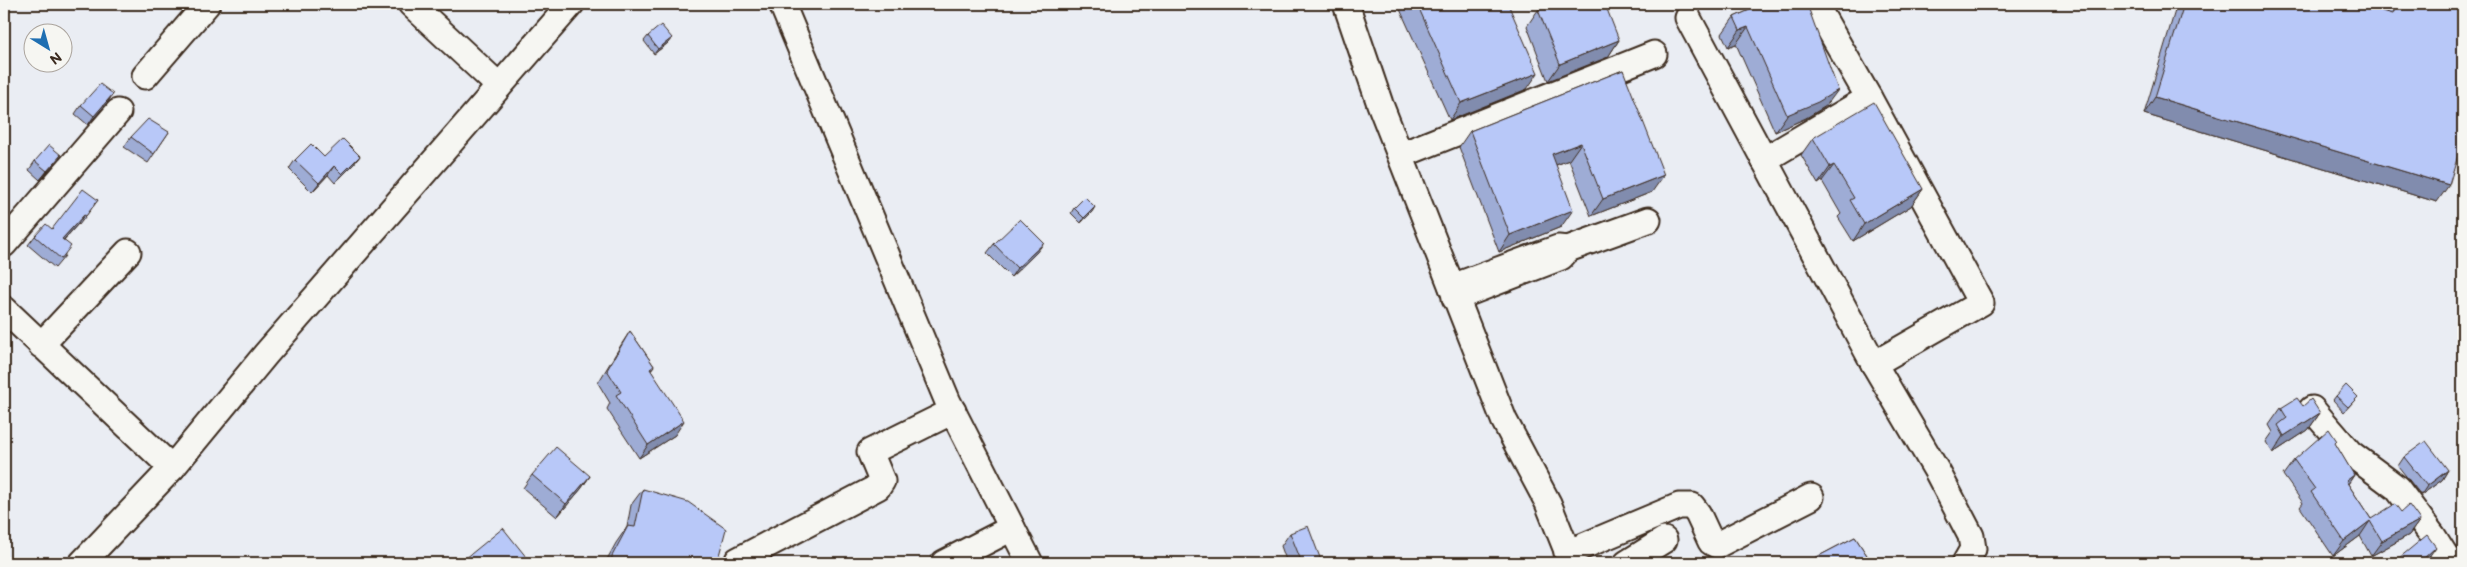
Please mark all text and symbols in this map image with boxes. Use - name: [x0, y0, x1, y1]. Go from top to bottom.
- north arrow: [22, 22, 72, 72]
- text: N: [46, 48, 65, 68]

